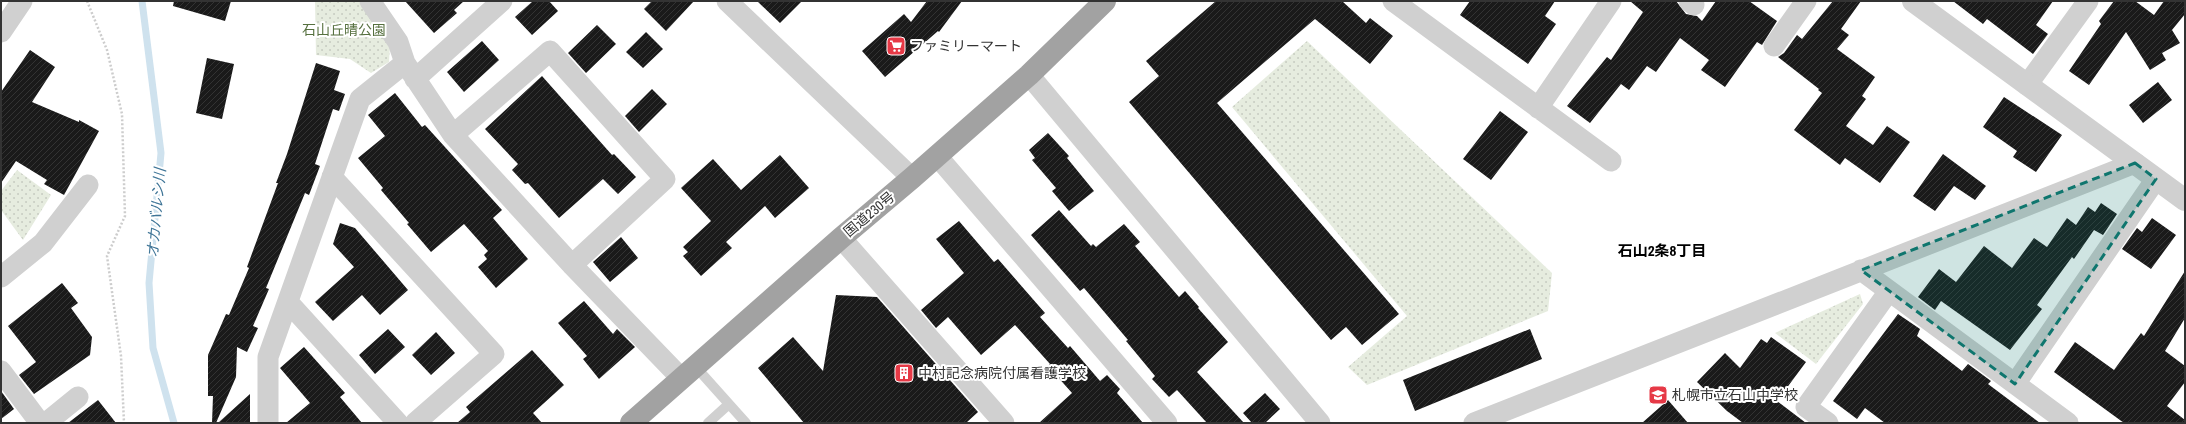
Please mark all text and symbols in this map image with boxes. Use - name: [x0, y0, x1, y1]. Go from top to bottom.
- park label: 石山丘晴公園: [302, 21, 386, 39]
- supermarket icon: ファミリーマート: [885, 35, 907, 57]
- place label: ファミリーマート: [910, 37, 1022, 55]
- water label: オカバルシ川: [142, 165, 171, 259]
- street label: 国道230号: [840, 187, 898, 241]
- district label: 石山2条8丁目: [1618, 240, 1706, 261]
- building icon: 中村記念病院付属看護学校: [893, 362, 915, 384]
- place label: 中村記念病院付属看護学校: [918, 364, 1086, 382]
- school or university icon: 札幌市立石山中学校: [1647, 384, 1669, 406]
- place label: 札幌市立石山中学校: [1672, 386, 1798, 404]

